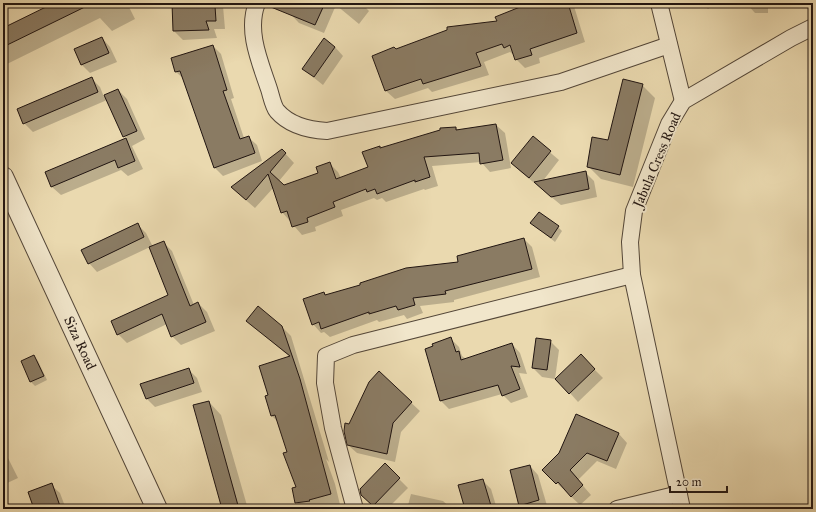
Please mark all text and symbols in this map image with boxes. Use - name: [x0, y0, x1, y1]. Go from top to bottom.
- street label: Jabula Cress Road: [629, 110, 686, 212]
- street label: Siza Road: [60, 314, 100, 372]
- scale bar: [670, 468, 727, 494]
- text: 20 m: [676, 475, 702, 489]

